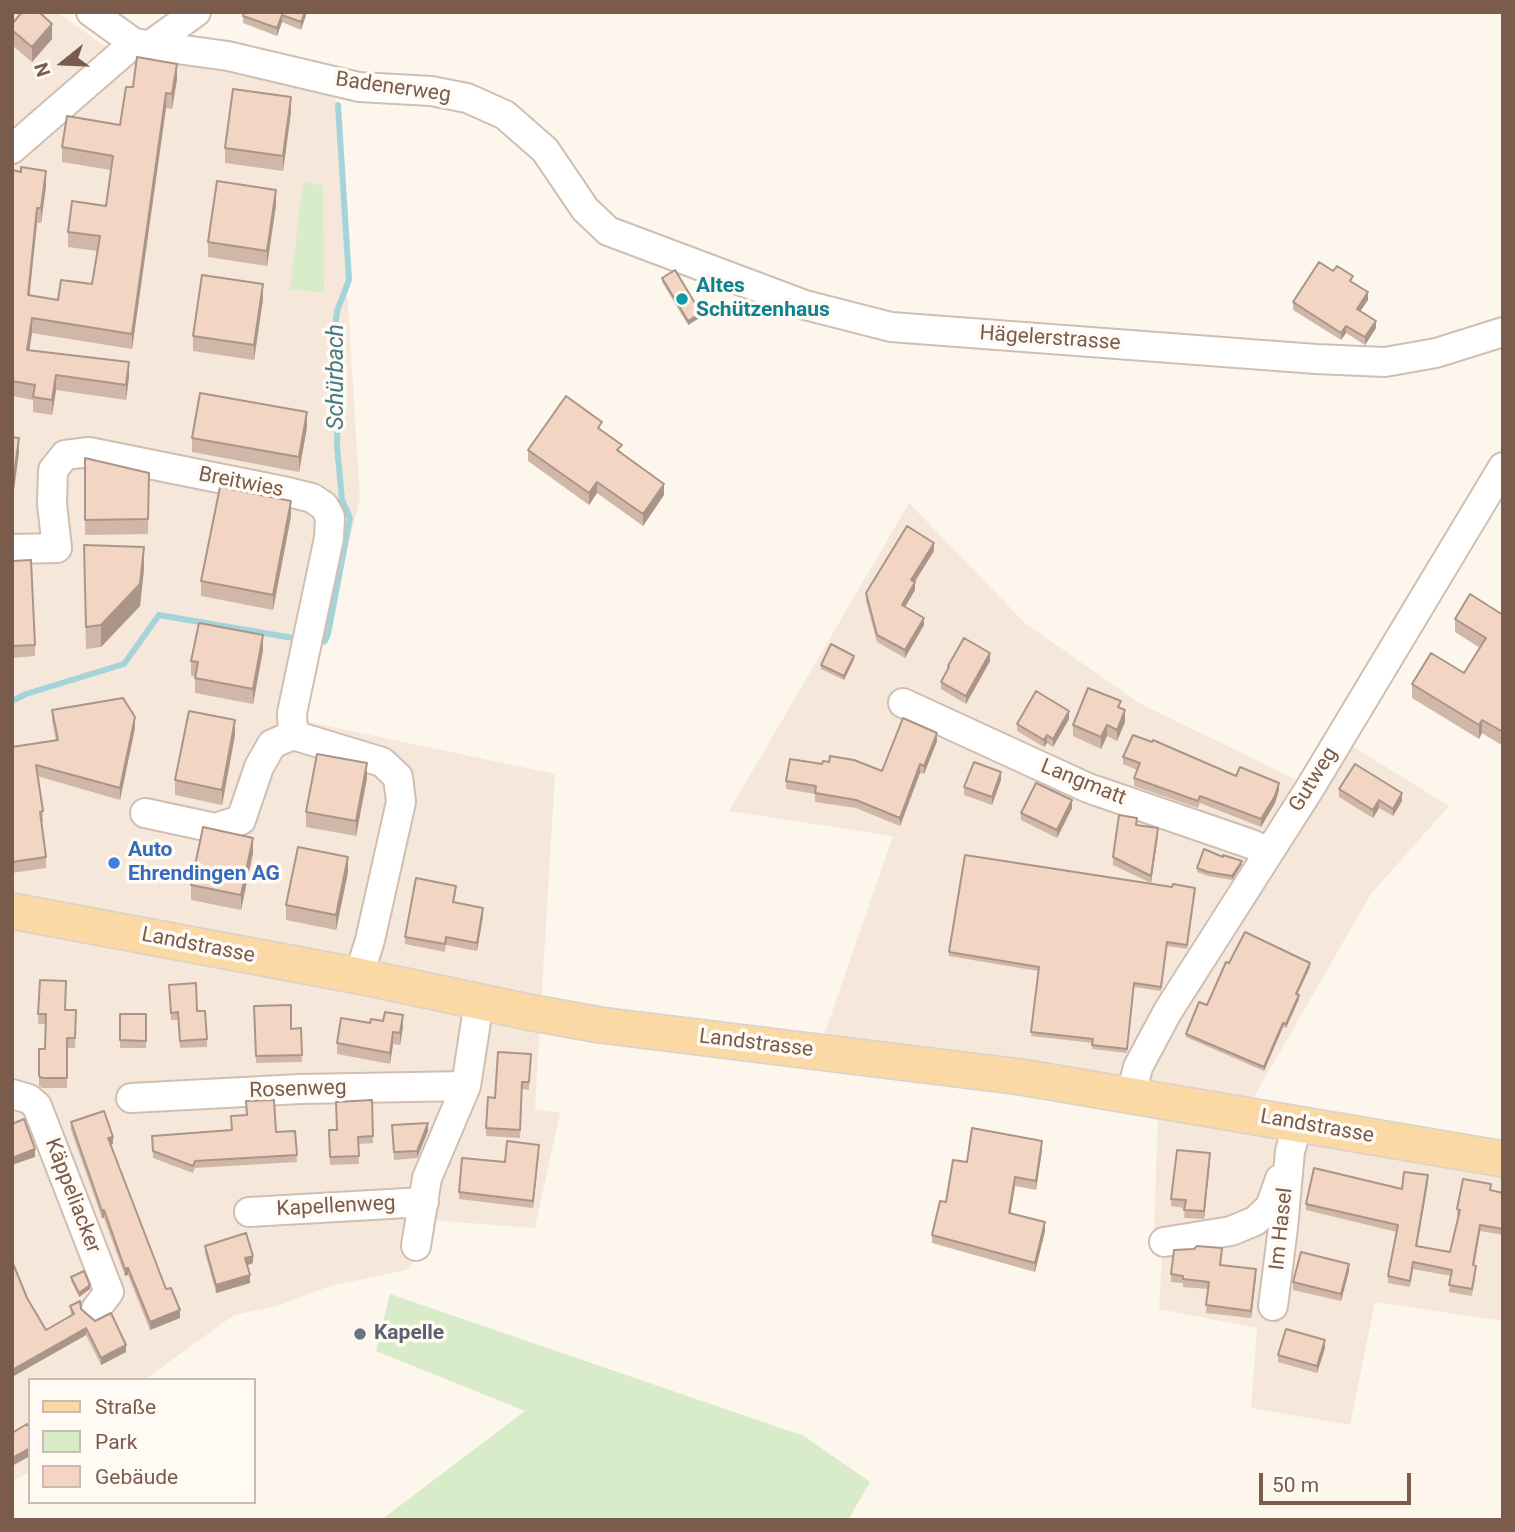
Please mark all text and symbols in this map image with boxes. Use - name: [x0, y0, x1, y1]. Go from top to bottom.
- north arrow: [28, 28, 98, 98]
- text: N: [30, 60, 56, 80]
- street label: Badenerweg: [334, 67, 452, 109]
- place label: Altes Schützenhaus: [696, 274, 830, 324]
- marker: Altes Schützenhaus: [674, 291, 690, 307]
- street label: Hägelerstrasse: [979, 322, 1121, 356]
- water label: Schürbach: [323, 324, 351, 430]
- street label: Breitwies: [196, 462, 286, 504]
- street label: Gutweg: [1284, 743, 1344, 817]
- street label: Langmatt: [1037, 755, 1129, 811]
- place label: Auto Ehrendingen AG: [128, 838, 280, 888]
- marker: Auto Ehrendingen AG: [106, 855, 122, 871]
- street label: Landstrasse: [139, 923, 257, 969]
- street label: Landstrasse: [697, 1024, 815, 1064]
- street label: Rosenweg: [249, 1076, 347, 1104]
- street label: Landstrasse: [1258, 1105, 1376, 1149]
- street label: Käppeliacker: [39, 1135, 105, 1257]
- street label: Im Hasel: [1265, 1186, 1299, 1272]
- street label: Kapellenweg: [276, 1191, 396, 1223]
- place label: Kapelle: [374, 1321, 444, 1347]
- marker: Kapelle: [352, 1326, 368, 1342]
- legend: [28, 1378, 256, 1504]
- text: Straße: [95, 1395, 156, 1419]
- text: Park: [95, 1430, 137, 1454]
- scale bar: [1263, 1458, 1415, 1502]
- text: Gebäude: [95, 1465, 178, 1489]
- text: 50 m: [1272, 1473, 1319, 1497]

